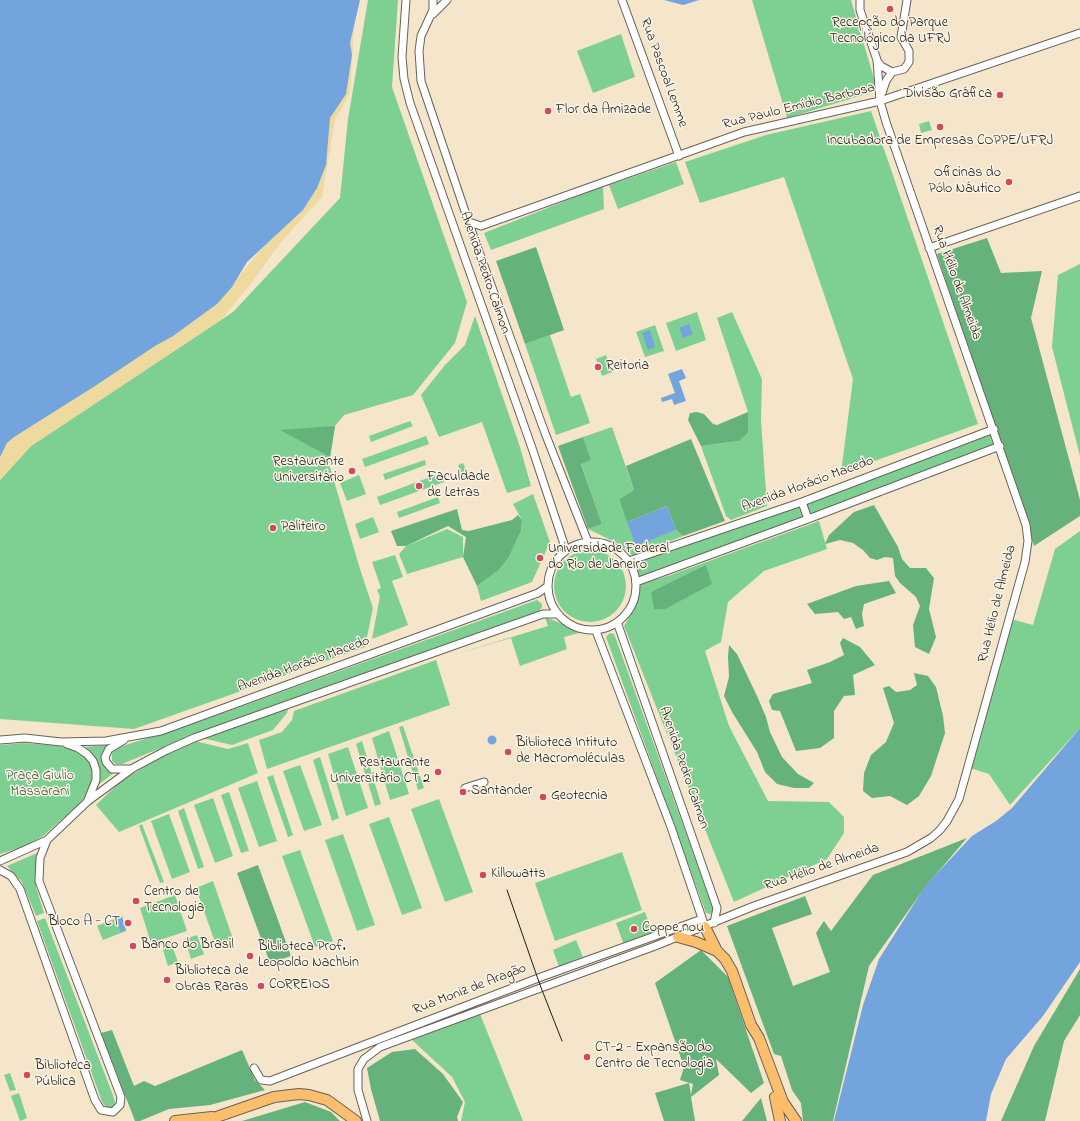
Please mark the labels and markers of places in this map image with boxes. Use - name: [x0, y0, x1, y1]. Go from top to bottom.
- marker: Recepção do Parque Tecnológico da UFRJ: [885, 4, 895, 14]
- place label: Recepção do Parque Tecnológico da UFRJ: [829, 16, 951, 48]
- place label: Divisão Gráfica: [903, 87, 992, 103]
- marker: Divisão Gráfica: [995, 90, 1005, 100]
- place label: Flor da Amizade: [556, 103, 651, 119]
- marker: Flor da Amizade: [543, 106, 553, 116]
- marker: Incubadora de Empresas COPPE/UFRJ: [935, 122, 945, 132]
- place label: Incubadora de Empresas COPPE/UFRJ: [827, 134, 1053, 150]
- place label: Oficinas do Pólo Náutico: [929, 166, 1001, 198]
- marker: Oficinas do Pólo Náutico: [1004, 177, 1014, 187]
- place label: Reitoria: [606, 359, 649, 375]
- marker: Reitoria: [593, 362, 603, 372]
- place label: Restaurante Universitário: [273, 455, 344, 488]
- marker: Restaurante Universitário: [347, 466, 357, 476]
- place label: Faculdade de Letras: [427, 470, 490, 502]
- marker: Faculdade de Letras: [414, 481, 424, 491]
- place label: Paliteiro: [281, 520, 326, 536]
- marker: Paliteiro: [268, 523, 278, 533]
- place label: Universidade Federal do Rio de Janeiro: [548, 542, 669, 574]
- marker: Universidade Federal do Rio de Janeiro: [535, 553, 545, 563]
- place label: Biblioteca Intituto de Macromoléculas: [516, 736, 625, 768]
- marker: Biblioteca Intituto de Macromoléculas: [503, 747, 513, 757]
- place label: Restaurante Universitário CT 2: [330, 756, 430, 788]
- marker: Restaurante Universitário CT 2: [433, 767, 443, 777]
- place label: Santander: [471, 784, 532, 800]
- marker: Santander: [458, 787, 468, 797]
- place label: Geotecnia: [551, 789, 608, 805]
- marker: Geotecnia: [538, 792, 548, 802]
- place label: Killowatts: [491, 867, 546, 883]
- marker: Killowatts: [478, 870, 488, 880]
- place label: Centro de Tecnologia: [144, 885, 204, 918]
- marker: Centro de Tecnologia: [131, 896, 141, 906]
- place label: Bloco A - CT: [48, 915, 120, 931]
- marker: Bloco A - CT: [123, 918, 133, 928]
- place label: Coppe nou: [642, 921, 704, 937]
- marker: Coppe nou: [629, 924, 639, 934]
- place label: Banco do Brasil: [141, 938, 234, 954]
- place label: Biblioteca Prof. Leopoldo Nachbin: [258, 940, 359, 972]
- marker: Banco do Brasil: [128, 941, 138, 951]
- marker: Biblioteca Prof. Leopoldo Nachbin: [245, 951, 255, 961]
- place label: Biblioteca de Obras Raras: [175, 964, 248, 996]
- marker: Biblioteca de Obras Raras: [162, 975, 172, 985]
- place label: CORREIOS: [269, 978, 330, 994]
- marker: CORREIOS: [256, 981, 266, 991]
- place label: CT-2 - Expansão do Centro de Tecnologia: [595, 1041, 714, 1074]
- marker: CT-2 - Expansão do Centro de Tecnologia: [582, 1052, 592, 1062]
- place label: Biblioteca Pública: [35, 1059, 91, 1092]
- marker: Biblioteca Pública: [22, 1070, 32, 1080]

